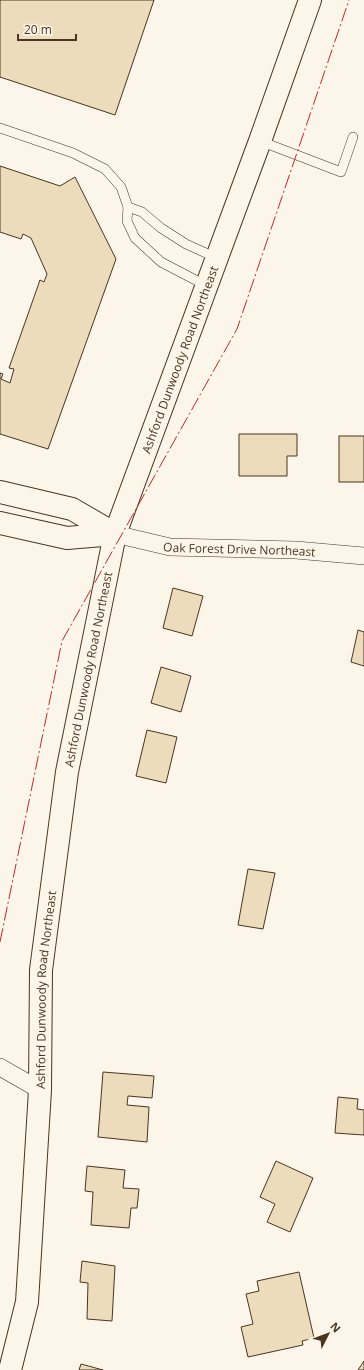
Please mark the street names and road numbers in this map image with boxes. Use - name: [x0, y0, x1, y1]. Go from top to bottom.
- street label: Ashford Dunwoody Road Northeast: [137, 263, 222, 456]
- street label: Oak Forest Drive Northeast: [161, 537, 316, 560]
- street label: Ashford Dunwoody Road Northeast: [60, 570, 116, 768]
- street label: Ashford Dunwoody Road Northeast: [32, 890, 60, 1089]

